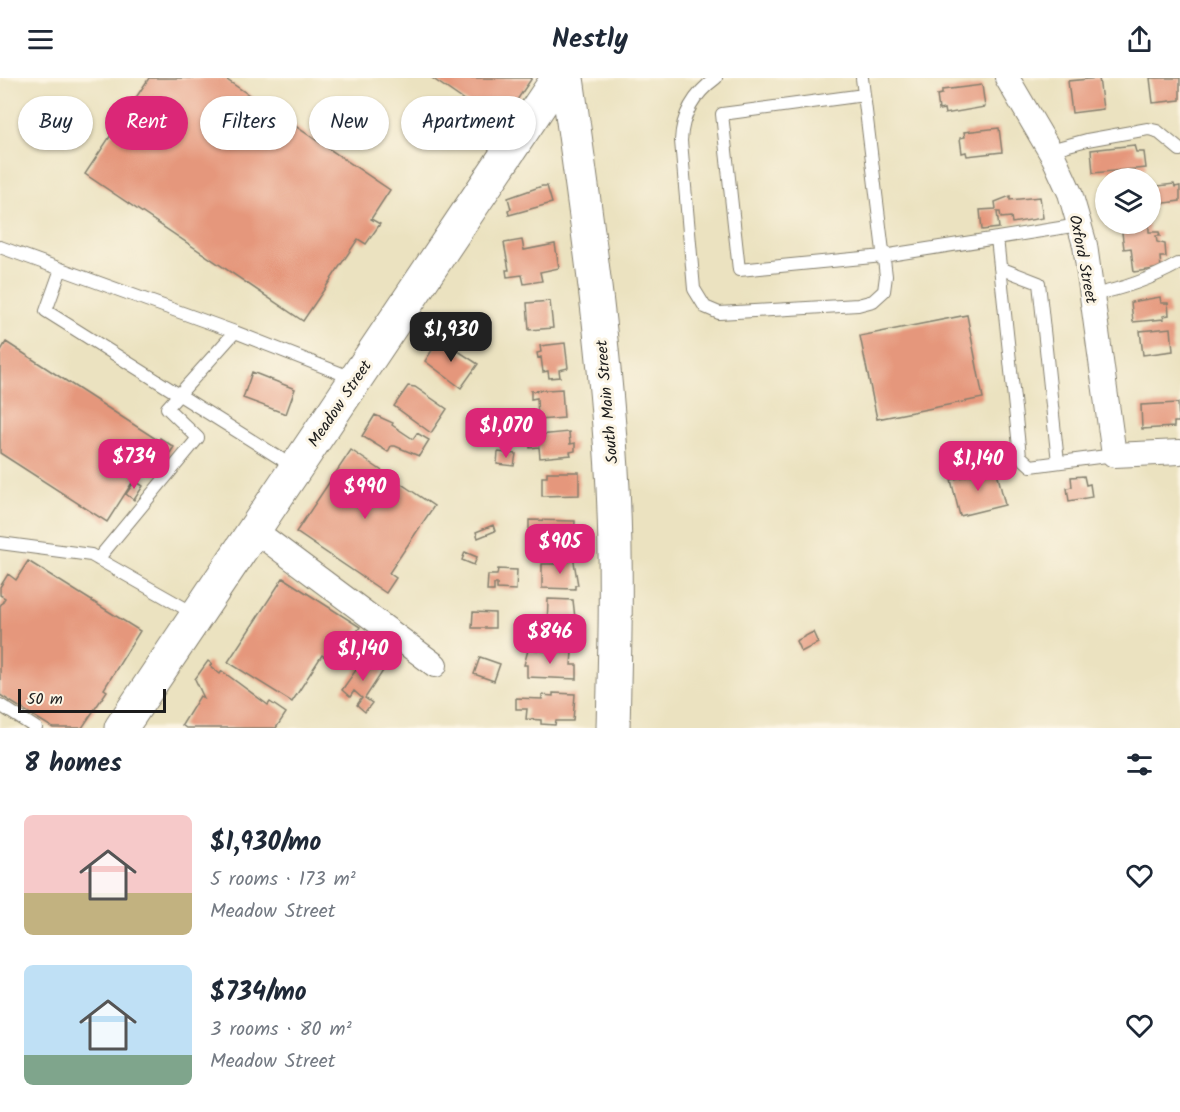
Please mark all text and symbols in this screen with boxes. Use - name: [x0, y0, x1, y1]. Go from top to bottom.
- text: Nestly: [552, 18, 628, 61]
- icon: menu: [24, 23, 57, 56]
- icon: share: [1123, 23, 1156, 56]
- chip: Buy: [18, 96, 93, 150]
- chip: Rent: [105, 96, 188, 150]
- chip: Filters: [200, 96, 297, 150]
- chip: New: [309, 96, 389, 150]
- chip: Apartment: [401, 96, 536, 150]
- map controls: [1095, 168, 1161, 234]
- button: layers: [1095, 168, 1161, 234]
- street label: Oxford Street: [1062, 213, 1104, 307]
- pin: $1,930: [402, 312, 500, 363]
- text: $1,930: [424, 315, 478, 347]
- street label: South Main Street: [590, 338, 625, 465]
- street label: Meadow Street: [302, 355, 379, 452]
- pin: $1,070: [457, 408, 555, 459]
- text: $1,070: [479, 411, 533, 443]
- pin: $734: [98, 439, 170, 490]
- pin: $1,140: [929, 441, 1027, 492]
- text: $734: [112, 442, 156, 474]
- text: $1,140: [953, 444, 1003, 476]
- pin: $990: [329, 469, 401, 520]
- text: $990: [344, 472, 386, 504]
- pin: $905: [524, 524, 596, 575]
- text: $905: [539, 527, 581, 559]
- pin: $846: [514, 614, 586, 665]
- text: $846: [527, 617, 573, 649]
- pin: $1,140: [314, 631, 412, 682]
- text: $1,140: [338, 634, 388, 666]
- scale bar: [18, 686, 166, 714]
- text: 50 m: [27, 687, 63, 712]
- text: 8 homes: [24, 743, 122, 785]
- icon: filters: [1123, 748, 1156, 781]
- text: $1,930/mo: [210, 822, 321, 864]
- icon: home: [72, 839, 144, 911]
- icon: heart: [1123, 859, 1156, 892]
- text: 5 rooms · 173 m²: [210, 864, 356, 896]
- text: Meadow Street: [210, 896, 335, 928]
- text: $734/mo: [210, 972, 307, 1014]
- icon: home: [72, 989, 144, 1061]
- icon: heart: [1123, 1009, 1156, 1042]
- text: 3 rooms · 80 m²: [210, 1014, 352, 1046]
- text: Meadow Street: [210, 1046, 335, 1078]

